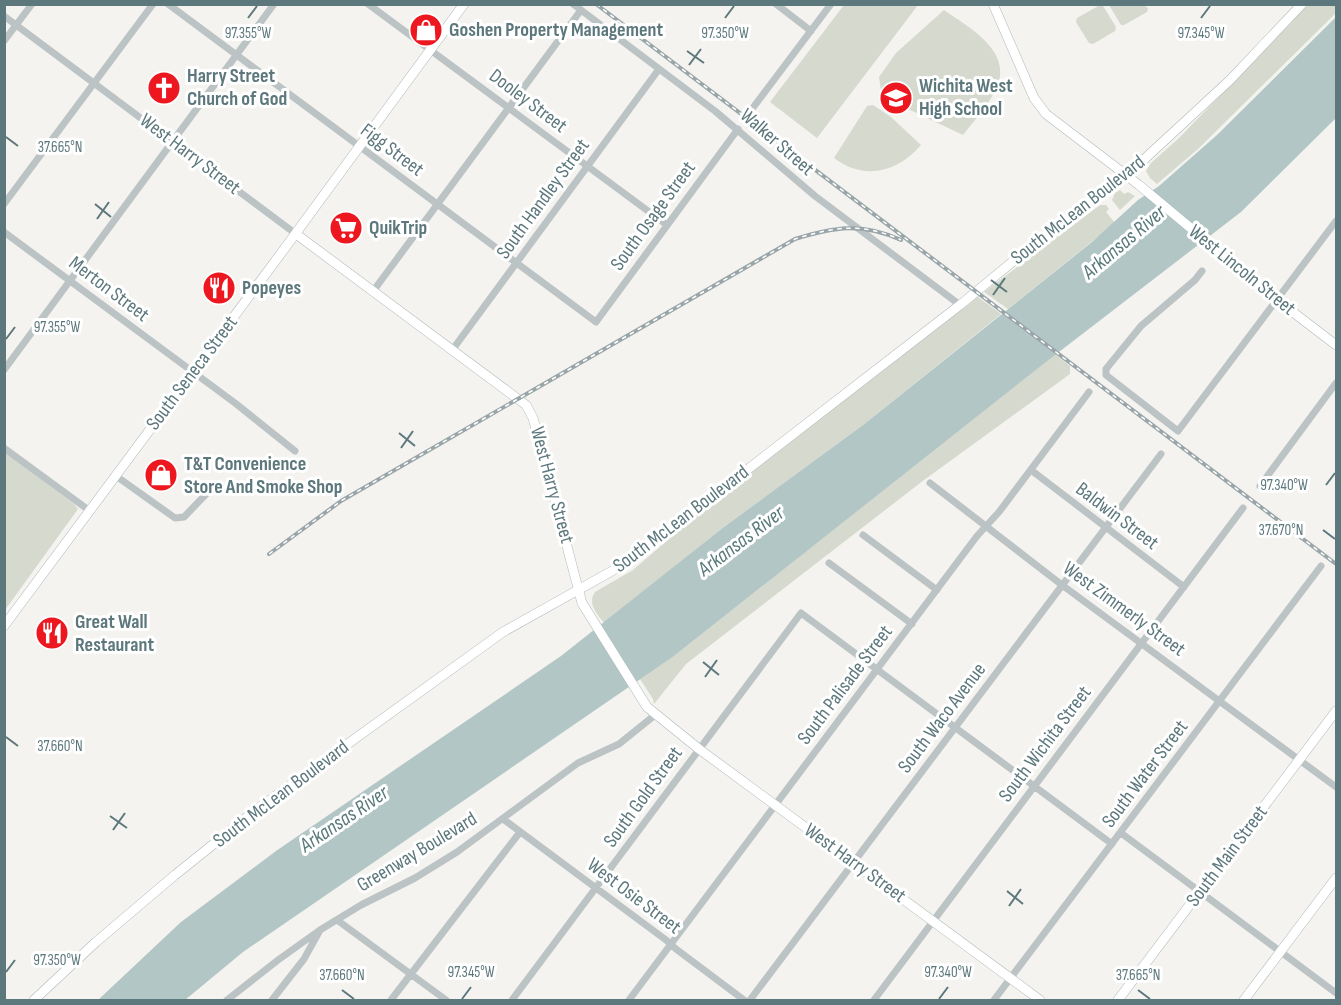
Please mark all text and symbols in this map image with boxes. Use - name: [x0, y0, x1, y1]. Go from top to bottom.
- shop icon: Goshen Property Management: [408, 12, 444, 48]
- place label: Goshen Property Management: [449, 18, 663, 42]
- text: 97.355°W: [225, 24, 272, 43]
- text: 97.350°W: [701, 24, 749, 43]
- text: 97.345°W: [1177, 24, 1225, 43]
- place label: Harry Street Church of God: [187, 64, 287, 111]
- street label: Dooley Street: [484, 64, 572, 138]
- church icon: Harry Street Church of God: [146, 70, 182, 106]
- place label: Wichita West High School: [919, 74, 1013, 121]
- school or university icon: Wichita West High School: [878, 80, 914, 116]
- street label: Walker Street: [735, 103, 819, 181]
- street label: West Harry Street: [135, 108, 245, 200]
- street label: Figg Street: [356, 118, 428, 182]
- street label: South Handley Street: [491, 134, 595, 264]
- text: 37.665°N: [38, 138, 82, 157]
- street label: South McLean Boulevard: [1006, 150, 1150, 270]
- street label: South Osage Street: [605, 157, 701, 275]
- water label: Arkansas River: [1076, 199, 1172, 285]
- supermarket icon: QuikTrip: [328, 210, 364, 246]
- place label: QuikTrip: [369, 216, 427, 240]
- street label: West Lincoln Street: [1184, 220, 1300, 320]
- street label: Merton Street: [64, 251, 154, 327]
- restaurant icon: Popeyes: [201, 270, 237, 306]
- place label: Popeyes: [242, 276, 302, 300]
- street label: South Seneca Street: [141, 311, 243, 435]
- text: 97.355°W: [34, 318, 81, 337]
- street label: West Harry Street: [525, 424, 579, 546]
- place label: T&T Convenience Store And Smoke Shop: [184, 452, 342, 499]
- shop icon: T&T Convenience Store And Smoke Shop: [143, 457, 179, 493]
- street label: South McLean Boulevard: [608, 460, 754, 578]
- text: 97.340°W: [1260, 476, 1308, 495]
- street label: Baldwin Street: [1071, 477, 1163, 555]
- water label: Arkansas River: [692, 500, 790, 582]
- text: 37.670°N: [1259, 521, 1303, 540]
- street label: West Zimmerly Street: [1058, 557, 1190, 661]
- place label: Great Wall Restaurant: [75, 610, 154, 657]
- restaurant icon: Great Wall Restaurant: [34, 615, 70, 651]
- street label: South Palisade Street: [792, 621, 898, 749]
- street label: South Waco Avenue: [893, 658, 991, 778]
- street label: South Wichita Street: [994, 681, 1096, 807]
- street label: South Water Street: [1097, 716, 1193, 832]
- street label: South McLean Boulevard: [208, 735, 354, 853]
- text: 37.660°N: [37, 737, 83, 756]
- street label: South Gold Street: [598, 742, 688, 852]
- water label: Arkansas River: [294, 780, 394, 858]
- street label: South Main Street: [1181, 801, 1273, 911]
- street label: Greenway Boulevard: [353, 807, 481, 897]
- street label: West Harry Street: [799, 818, 911, 908]
- street label: West Osie Street: [582, 853, 686, 939]
- text: 97.350°W: [33, 951, 81, 970]
- text: 97.345°W: [447, 963, 495, 982]
- text: 97.340°W: [924, 963, 972, 982]
- text: 37.660°N: [319, 966, 365, 985]
- text: 37.665°N: [1116, 966, 1160, 985]

